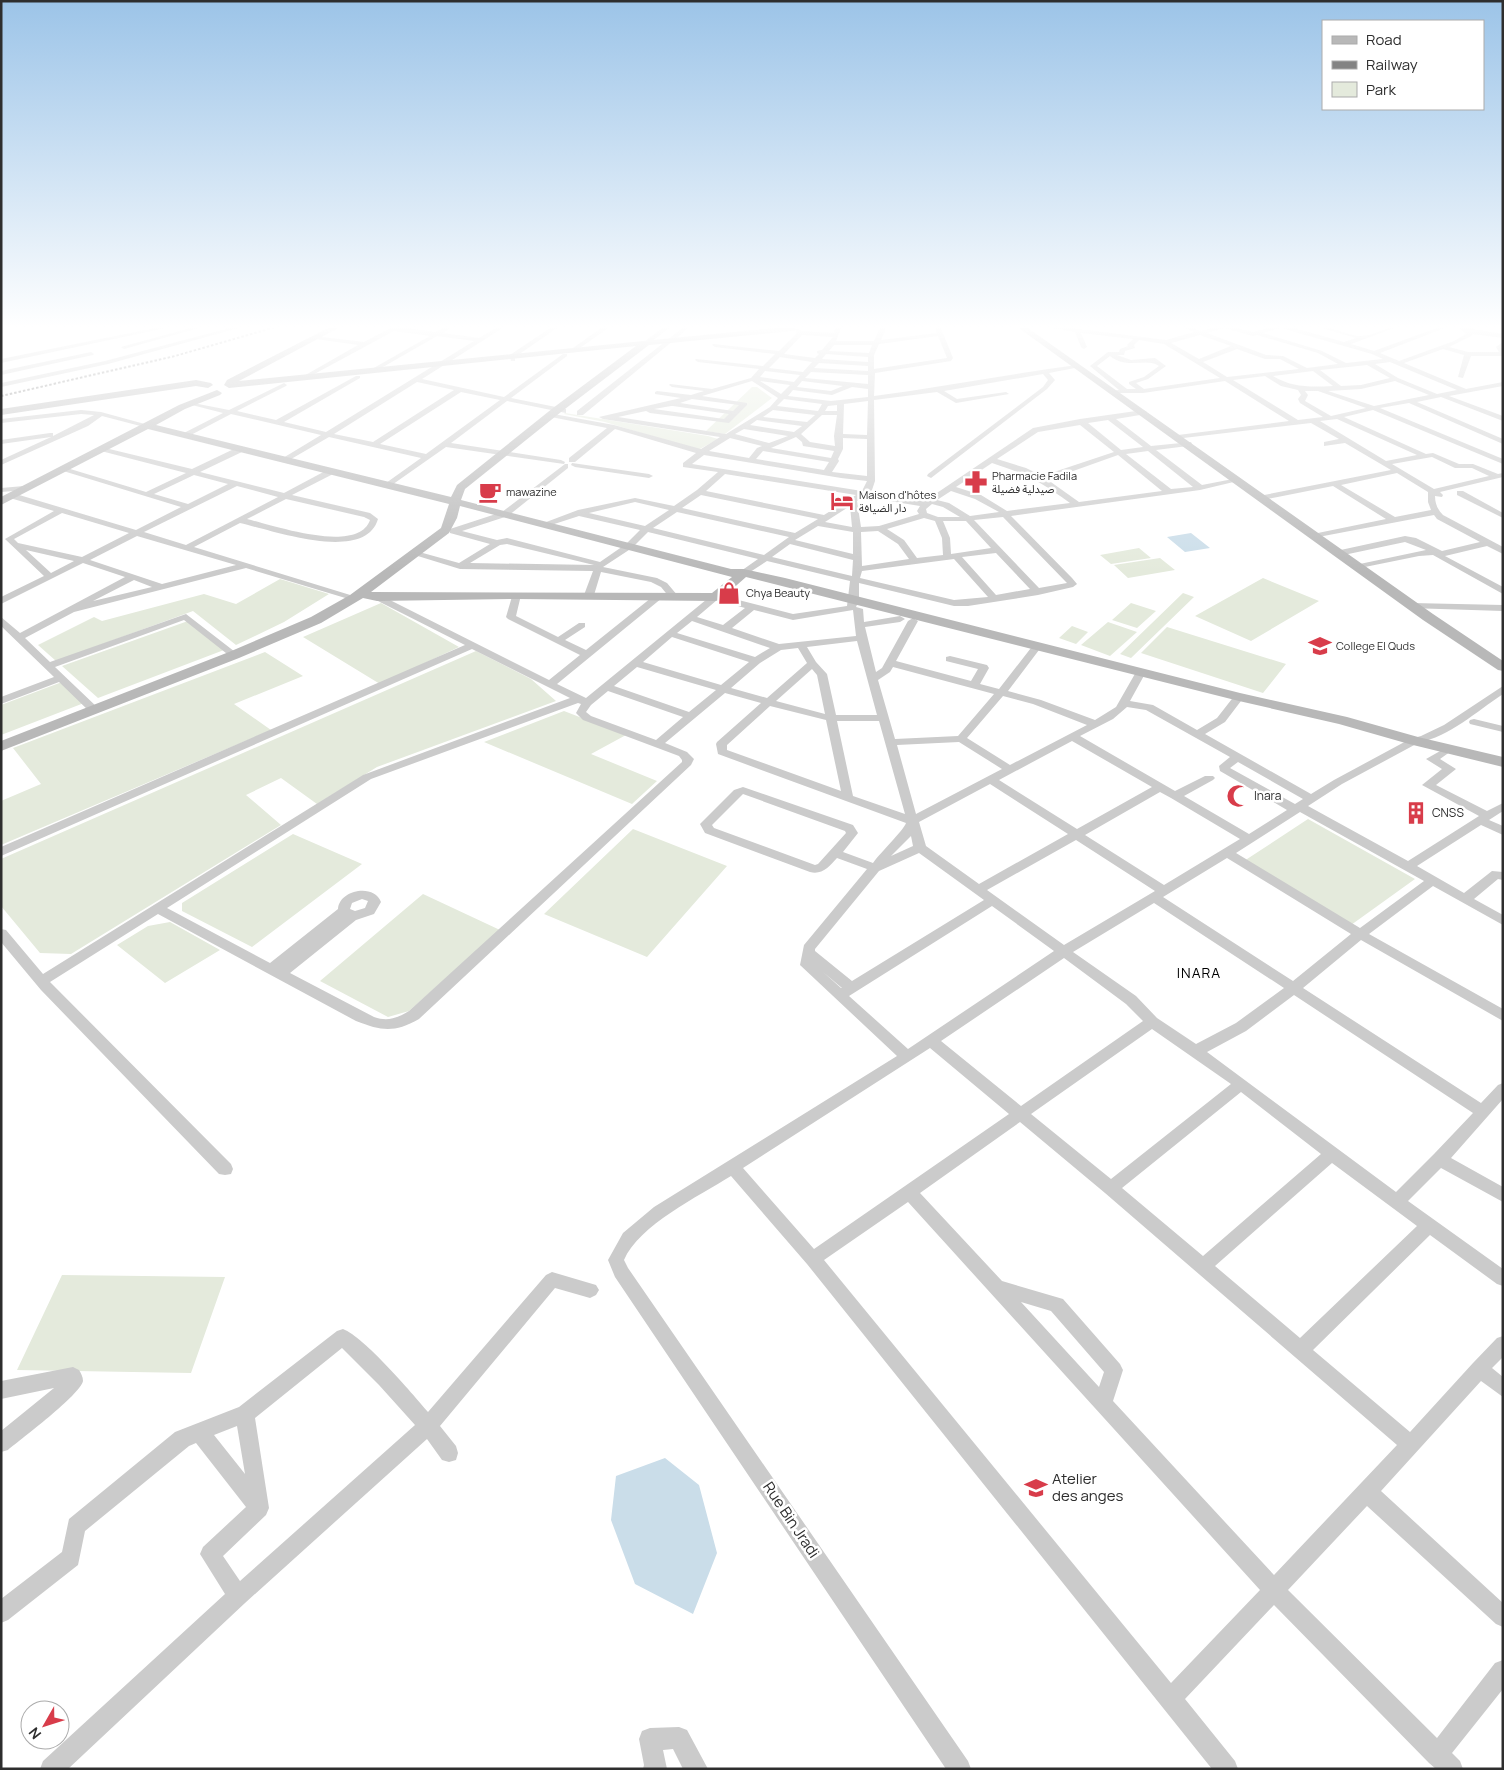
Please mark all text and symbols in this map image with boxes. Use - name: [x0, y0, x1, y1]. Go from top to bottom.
- legend: [1322, 20, 1484, 110]
- text: Road: [1366, 29, 1402, 50]
- text: Railway: [1366, 54, 1418, 75]
- text: Park: [1366, 79, 1396, 100]
- place label: Pharmacie Fadila صيدلية فضيلة: [992, 468, 1077, 496]
- pharmacy icon: Pharmacie Fadila صيدلية فضيلة: [963, 469, 989, 495]
- cafe icon: mawazine: [477, 479, 503, 505]
- place label: mawazine: [506, 484, 557, 499]
- place label: Maison d'hôtes دار الضيافة: [859, 487, 936, 515]
- hotel icon: Maison d'hôtes دار الضيافة: [829, 488, 855, 514]
- shop icon: Chya Beauty: [716, 580, 742, 606]
- place label: Chya Beauty: [746, 585, 810, 600]
- school or university icon: College El Quds: [1307, 633, 1333, 659]
- place label: College El Quds: [1336, 638, 1415, 653]
- mosque icon: Inara: [1225, 783, 1251, 809]
- place label: Inara: [1254, 787, 1281, 804]
- building icon: CNSS: [1403, 800, 1429, 826]
- place label: CNSS: [1432, 804, 1464, 821]
- district label: INARA: [1177, 963, 1221, 982]
- place label: Atelier des anges: [1052, 1468, 1123, 1506]
- school or university icon: Atelier des anges: [1023, 1475, 1049, 1501]
- street label: Rue Bin Jradi: [758, 1478, 825, 1562]
- north arrow: [20, 1700, 70, 1750]
- text: N: [24, 1724, 45, 1743]

